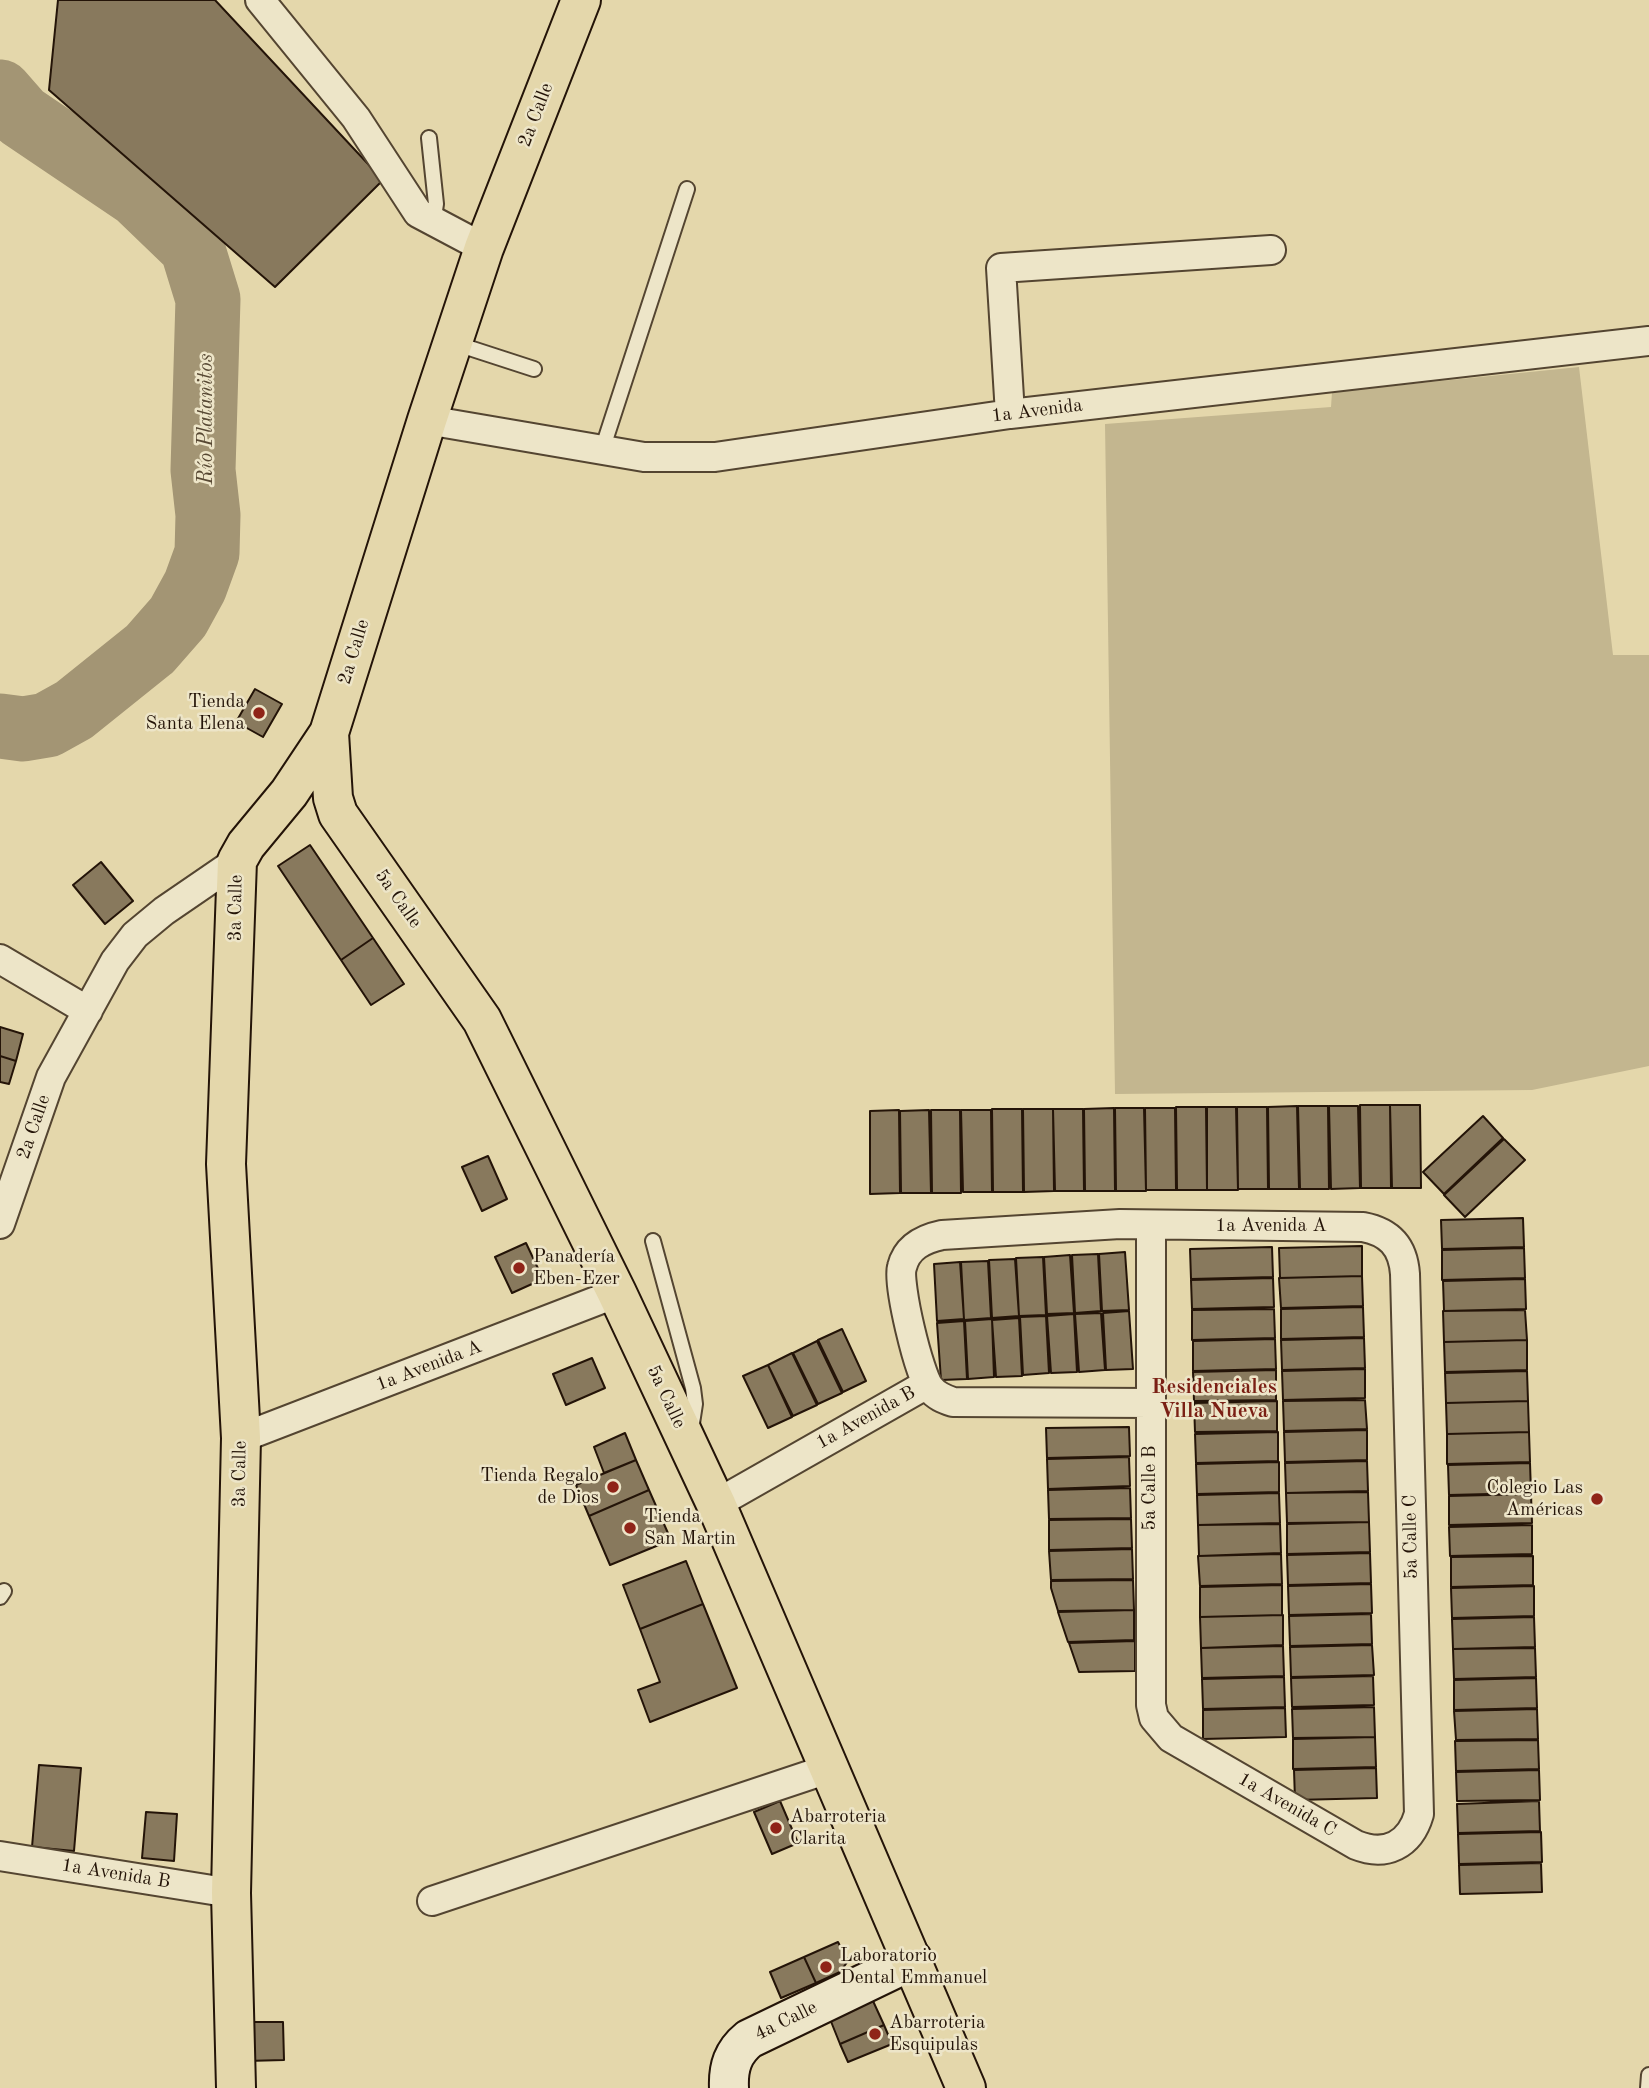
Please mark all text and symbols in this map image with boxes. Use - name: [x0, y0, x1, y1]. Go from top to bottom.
- street label: 2a Calle: [513, 80, 559, 150]
- water label: Río Platanitos: [193, 353, 219, 485]
- street label: 1a Avenida: [990, 394, 1084, 428]
- street label: 2a Calle: [333, 617, 375, 687]
- place label: Tienda Santa Elena: [146, 691, 245, 735]
- marker: Tienda Santa Elena: [251, 705, 267, 721]
- street label: 5a Calle: [369, 865, 427, 933]
- street label: 3a Calle: [224, 874, 248, 942]
- street label: 2a Calle: [12, 1092, 56, 1162]
- street label: 1a Avenida A: [1215, 1215, 1327, 1237]
- place label: Panadería Eben-Ezer: [533, 1246, 620, 1290]
- marker: Panadería Eben-Ezer: [511, 1260, 527, 1276]
- street label: 1a Avenida A: [373, 1335, 485, 1397]
- street label: 5a Calle: [642, 1362, 690, 1432]
- district label: Residenciales Villa Nueva: [1151, 1374, 1277, 1424]
- street label: 1a Avenida B: [812, 1381, 920, 1455]
- street label: 3a Calle: [228, 1440, 252, 1508]
- street label: 5a Calle B: [1139, 1445, 1161, 1531]
- place label: Tienda Regalo de Dios: [480, 1465, 599, 1509]
- place label: Colegio Las Américas: [1486, 1477, 1583, 1521]
- marker: Tienda Regalo de Dios: [605, 1479, 621, 1495]
- marker: Colegio Las Américas: [1589, 1491, 1605, 1507]
- street label: 5a Calle C: [1399, 1494, 1423, 1580]
- place label: Tienda San Martin: [644, 1506, 736, 1550]
- marker: Tienda San Martin: [622, 1520, 638, 1536]
- street label: 1a Avenida C: [1234, 1768, 1340, 1842]
- place label: Abarroteria Clarita: [790, 1806, 886, 1850]
- marker: Abarroteria Clarita: [768, 1820, 784, 1836]
- street label: 1a Avenida B: [60, 1854, 172, 1894]
- place label: Laboratorio Dental Emmanuel: [840, 1945, 987, 1989]
- marker: Laboratorio Dental Emmanuel: [818, 1959, 834, 1975]
- street label: 4a Calle: [751, 1996, 821, 2046]
- place label: Abarroteria Esquipulas: [889, 2012, 985, 2056]
- marker: Abarroteria Esquipulas: [867, 2026, 883, 2042]

